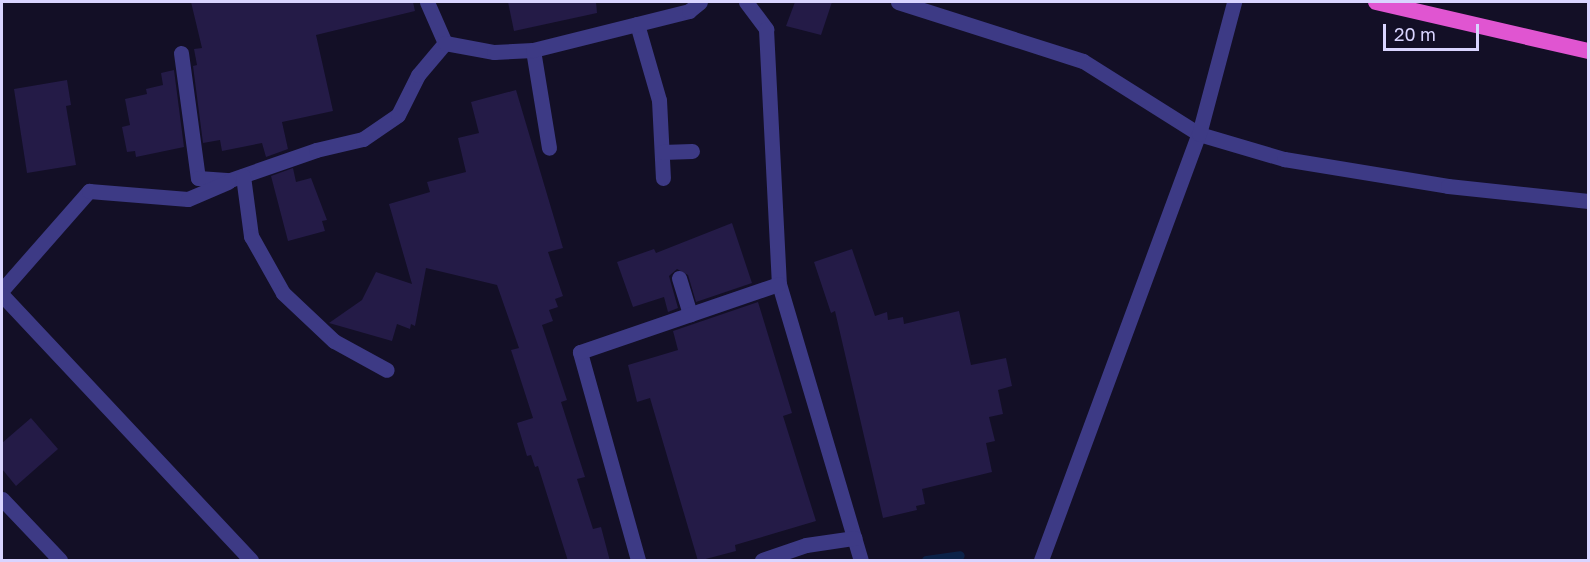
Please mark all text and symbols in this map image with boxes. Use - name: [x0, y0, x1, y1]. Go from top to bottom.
- scale bar: [1386, 12, 1482, 50]
- text: 20 m: [1394, 23, 1436, 45]

